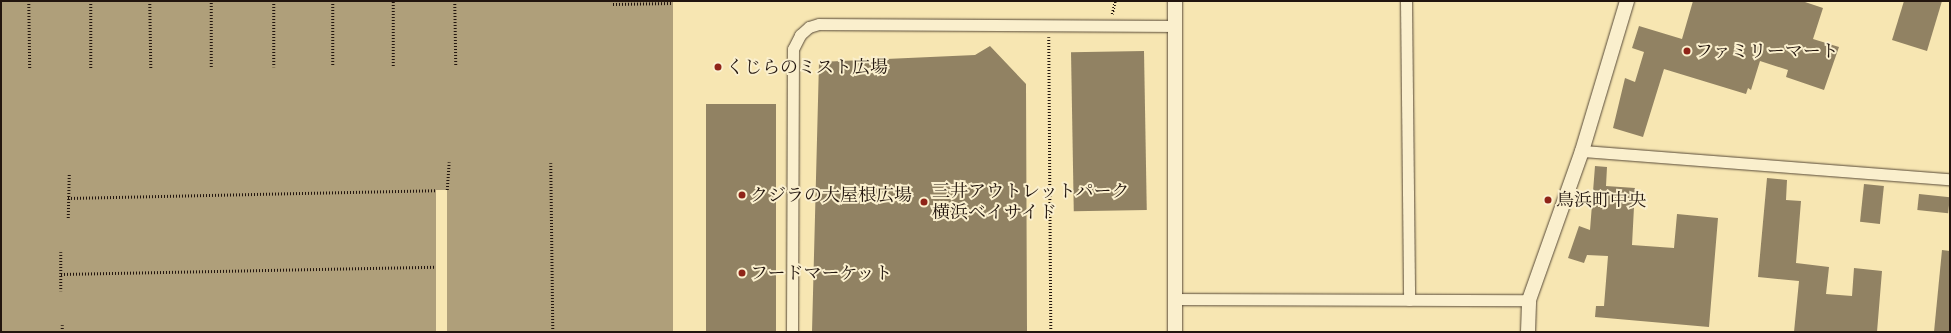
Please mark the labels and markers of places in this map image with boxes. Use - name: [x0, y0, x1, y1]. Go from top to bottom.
- place label: ファミリーマート: [1695, 40, 1839, 62]
- marker: ファミリーマート: [1682, 46, 1692, 56]
- place label: くじらのミスト広場: [726, 56, 888, 78]
- marker: くじらのミスト広場: [713, 62, 723, 72]
- place label: 三井アウトレットパーク 横浜ベイサイド: [932, 181, 1130, 224]
- place label: クジラの大屋根広場: [750, 184, 912, 206]
- place label: 鳥浜町中央: [1556, 189, 1646, 211]
- marker: クジラの大屋根広場: [737, 190, 747, 200]
- marker: 鳥浜町中央: [1543, 195, 1553, 205]
- marker: 三井アウトレットパーク 横浜ベイサイド: [919, 197, 929, 207]
- place label: フードマーケット: [750, 262, 893, 284]
- marker: フードマーケット: [737, 268, 747, 278]

